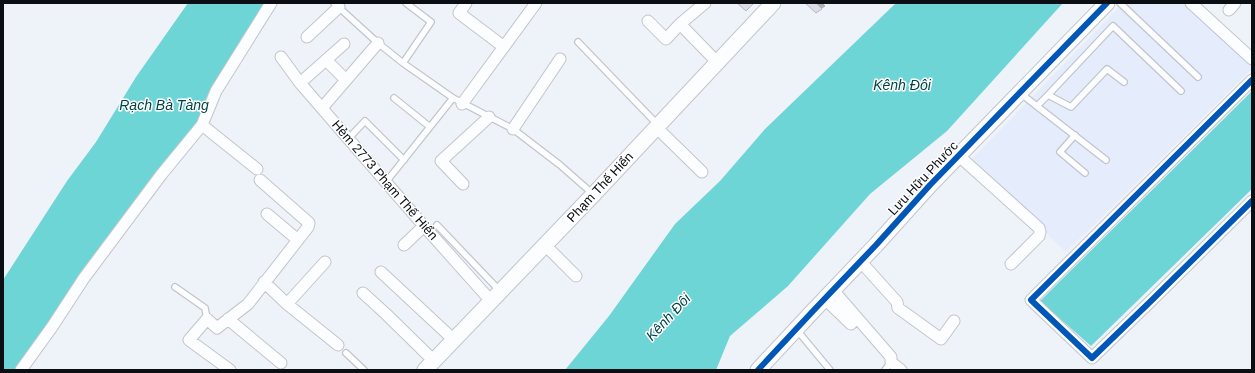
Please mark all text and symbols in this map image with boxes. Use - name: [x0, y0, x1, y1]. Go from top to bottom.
- water label: Kênh Đôi: [873, 77, 932, 93]
- water label: Rạch Bà Tàng: [119, 97, 209, 113]
- street label: Hẻm 2773 Phạm Thế Hiển: [329, 117, 441, 243]
- street label: Lưu Hữu Phước: [885, 138, 961, 218]
- street label: Phạm Thế Hiển: [564, 149, 636, 225]
- water label: Kênh Đôi: [643, 290, 694, 344]

